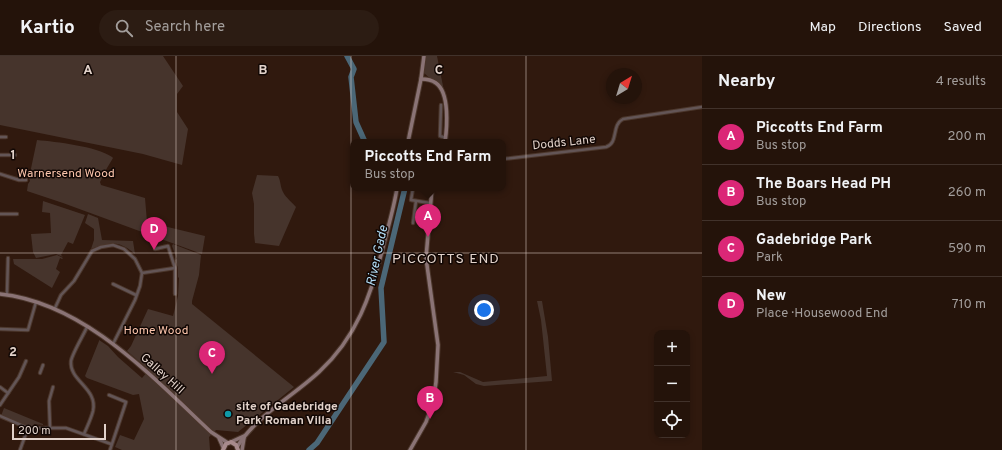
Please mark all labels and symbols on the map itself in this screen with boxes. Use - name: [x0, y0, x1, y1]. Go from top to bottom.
- text: A: [83, 63, 93, 79]
- text: B: [259, 63, 268, 79]
- text: C: [435, 63, 443, 79]
- north arrow: [606, 68, 642, 104]
- street label: Dodds Lane: [532, 132, 596, 154]
- text: 1: [10, 148, 16, 164]
- park label: Warnersend Wood: [17, 166, 115, 182]
- pin: A: [415, 204, 441, 237]
- pin: D: [141, 217, 167, 250]
- water label: River Gade: [364, 224, 392, 288]
- district label: PICCOTTS END: [392, 251, 500, 268]
- your location: [474, 300, 494, 320]
- park label: Home Wood: [124, 323, 188, 339]
- pin: C: [199, 341, 225, 374]
- text: 2: [9, 345, 17, 361]
- street label: Galley Hill: [137, 350, 187, 398]
- pin: B: [417, 386, 443, 419]
- place label: site of Gadebridge Park Roman Villa: [236, 399, 338, 429]
- marker: site of Gadebridge Park Roman Villa: [223, 409, 233, 419]
- scale bar: [12, 422, 106, 441]

